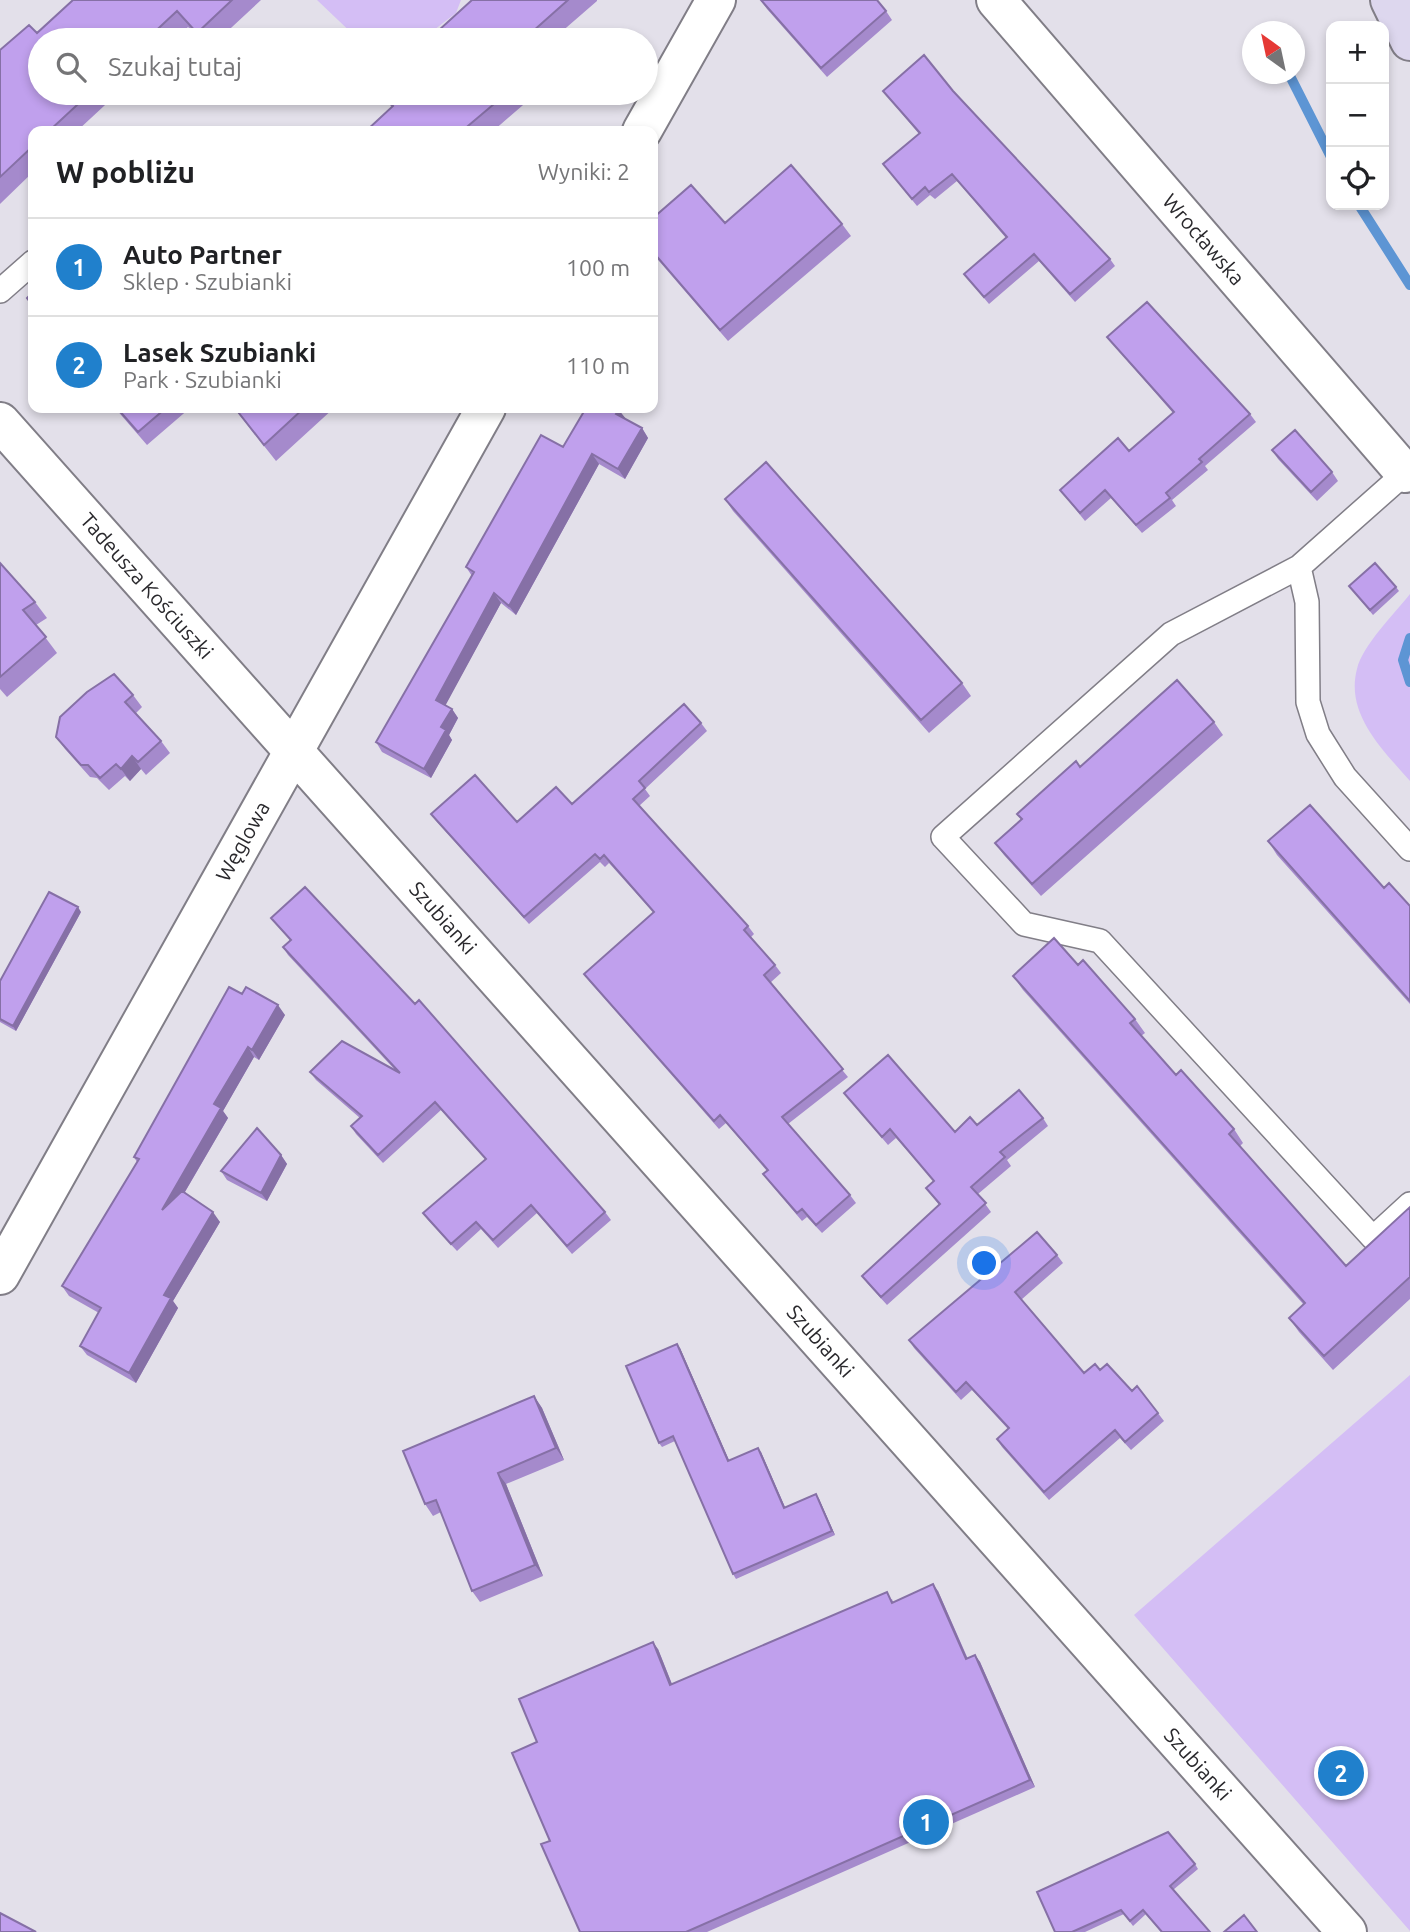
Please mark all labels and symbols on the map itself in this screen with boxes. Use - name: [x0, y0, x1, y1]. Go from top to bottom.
- north arrow: [1242, 21, 1305, 84]
- street label: Wrocławska: [1158, 189, 1250, 290]
- street label: Tadeusza Kościuszki: [76, 508, 218, 663]
- street label: Węglowa: [210, 797, 274, 885]
- street label: Szubianki: [405, 877, 482, 959]
- your location: [967, 1246, 1001, 1280]
- street label: Szubianki: [782, 1300, 859, 1382]
- street label: Szubianki: [1160, 1723, 1237, 1805]
- pin: 2: [1318, 1747, 1364, 1799]
- pin: 1: [903, 1796, 949, 1848]

